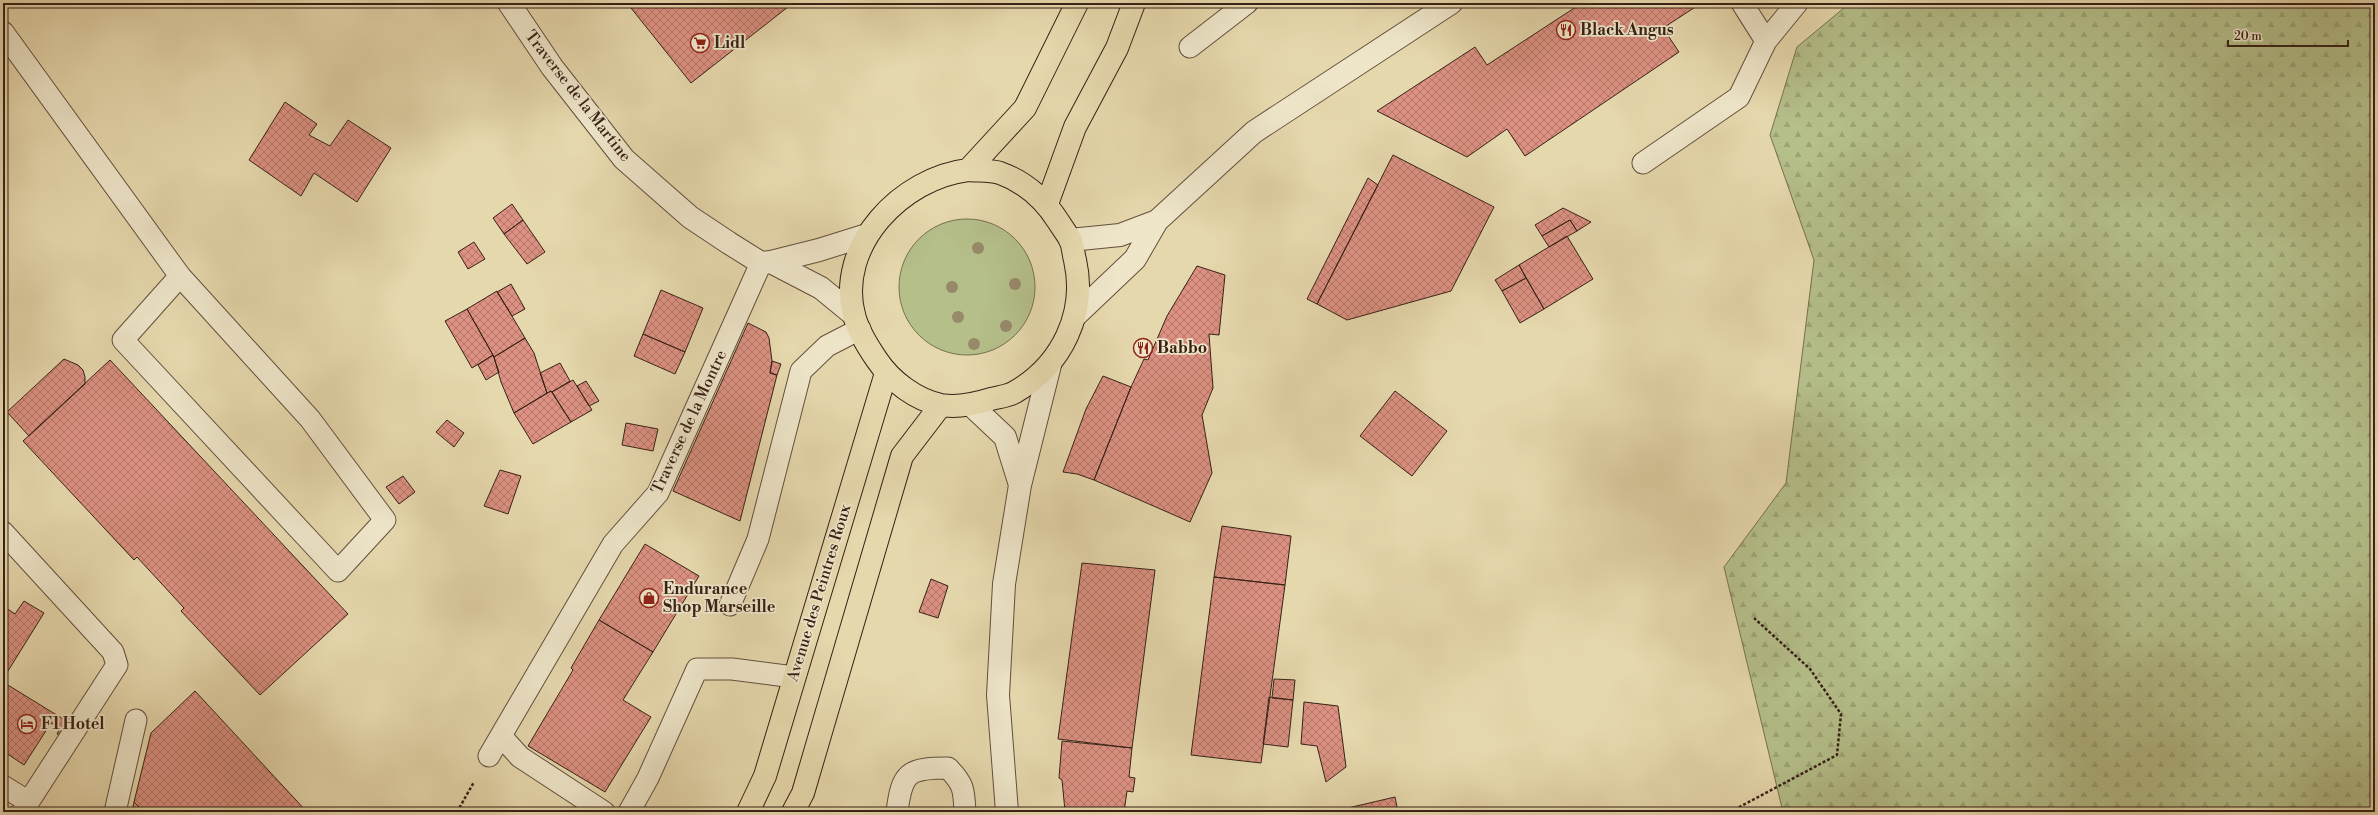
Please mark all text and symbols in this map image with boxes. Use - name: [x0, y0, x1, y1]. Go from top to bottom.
- restaurant icon: Black Angus: [1555, 19, 1577, 41]
- place label: Black Angus: [1580, 20, 1674, 40]
- scale bar: [2228, 22, 2348, 48]
- street label: Traverse de la Martine: [520, 26, 636, 166]
- text: 20 m: [2234, 29, 2262, 44]
- supermarket icon: Lidl: [689, 32, 711, 54]
- place label: Lidl: [714, 33, 746, 53]
- restaurant icon: Babbo: [1132, 337, 1154, 359]
- place label: Babbo: [1157, 338, 1207, 358]
- street label: Traverse de la Montre: [647, 347, 731, 497]
- street label: Avenue des Peintres Roux: [782, 501, 856, 685]
- place label: Endurance Shop Marseille: [663, 579, 776, 617]
- shop icon: Endurance Shop Marseille: [638, 587, 660, 609]
- hotel icon: F1 Hotel: [16, 713, 38, 735]
- place label: F1 Hotel: [41, 714, 105, 734]

